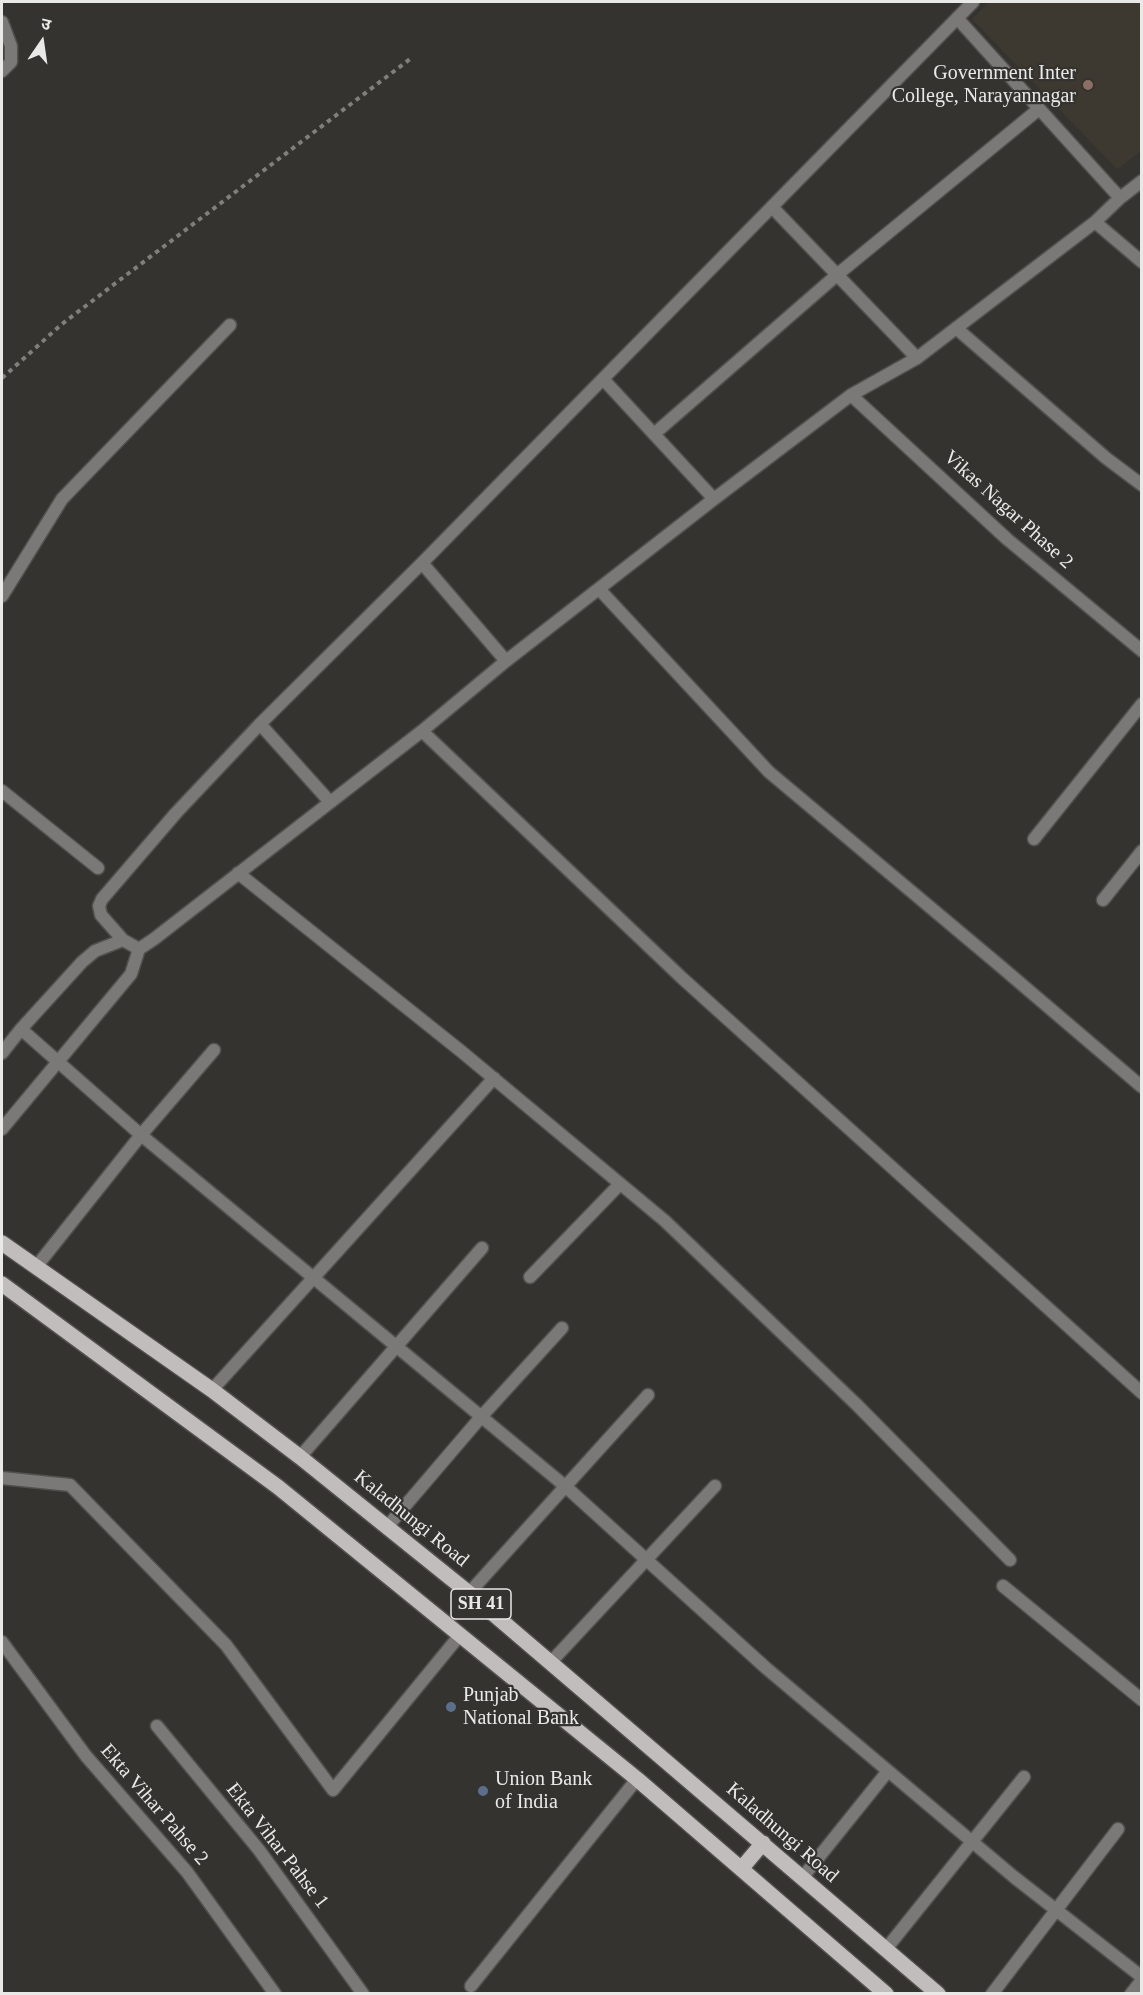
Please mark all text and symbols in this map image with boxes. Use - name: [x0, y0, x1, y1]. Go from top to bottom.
- north arrow: [12, 12, 72, 72]
- text: उ: [40, 15, 53, 33]
- place label: Government Inter College, Narayannagar: [892, 62, 1076, 109]
- marker: Government Inter College, Narayannagar: [1081, 78, 1095, 92]
- street label: Vikas Nagar Phase 2: [938, 446, 1078, 574]
- street label: Kaladhungi Road: [349, 1465, 473, 1573]
- road number: SH 41: [451, 1589, 511, 1619]
- place label: Punjab National Bank: [463, 1684, 579, 1731]
- marker: Punjab National Bank: [444, 1700, 458, 1714]
- street label: Ekta Vihar Pahse 2: [95, 1740, 213, 1870]
- place label: Union Bank of India: [495, 1768, 592, 1815]
- street label: Ekta Vihar Pahse 1: [221, 1778, 333, 1914]
- street label: Kaladhungi Road: [721, 1778, 843, 1888]
- marker: Union Bank of India: [476, 1784, 490, 1798]

